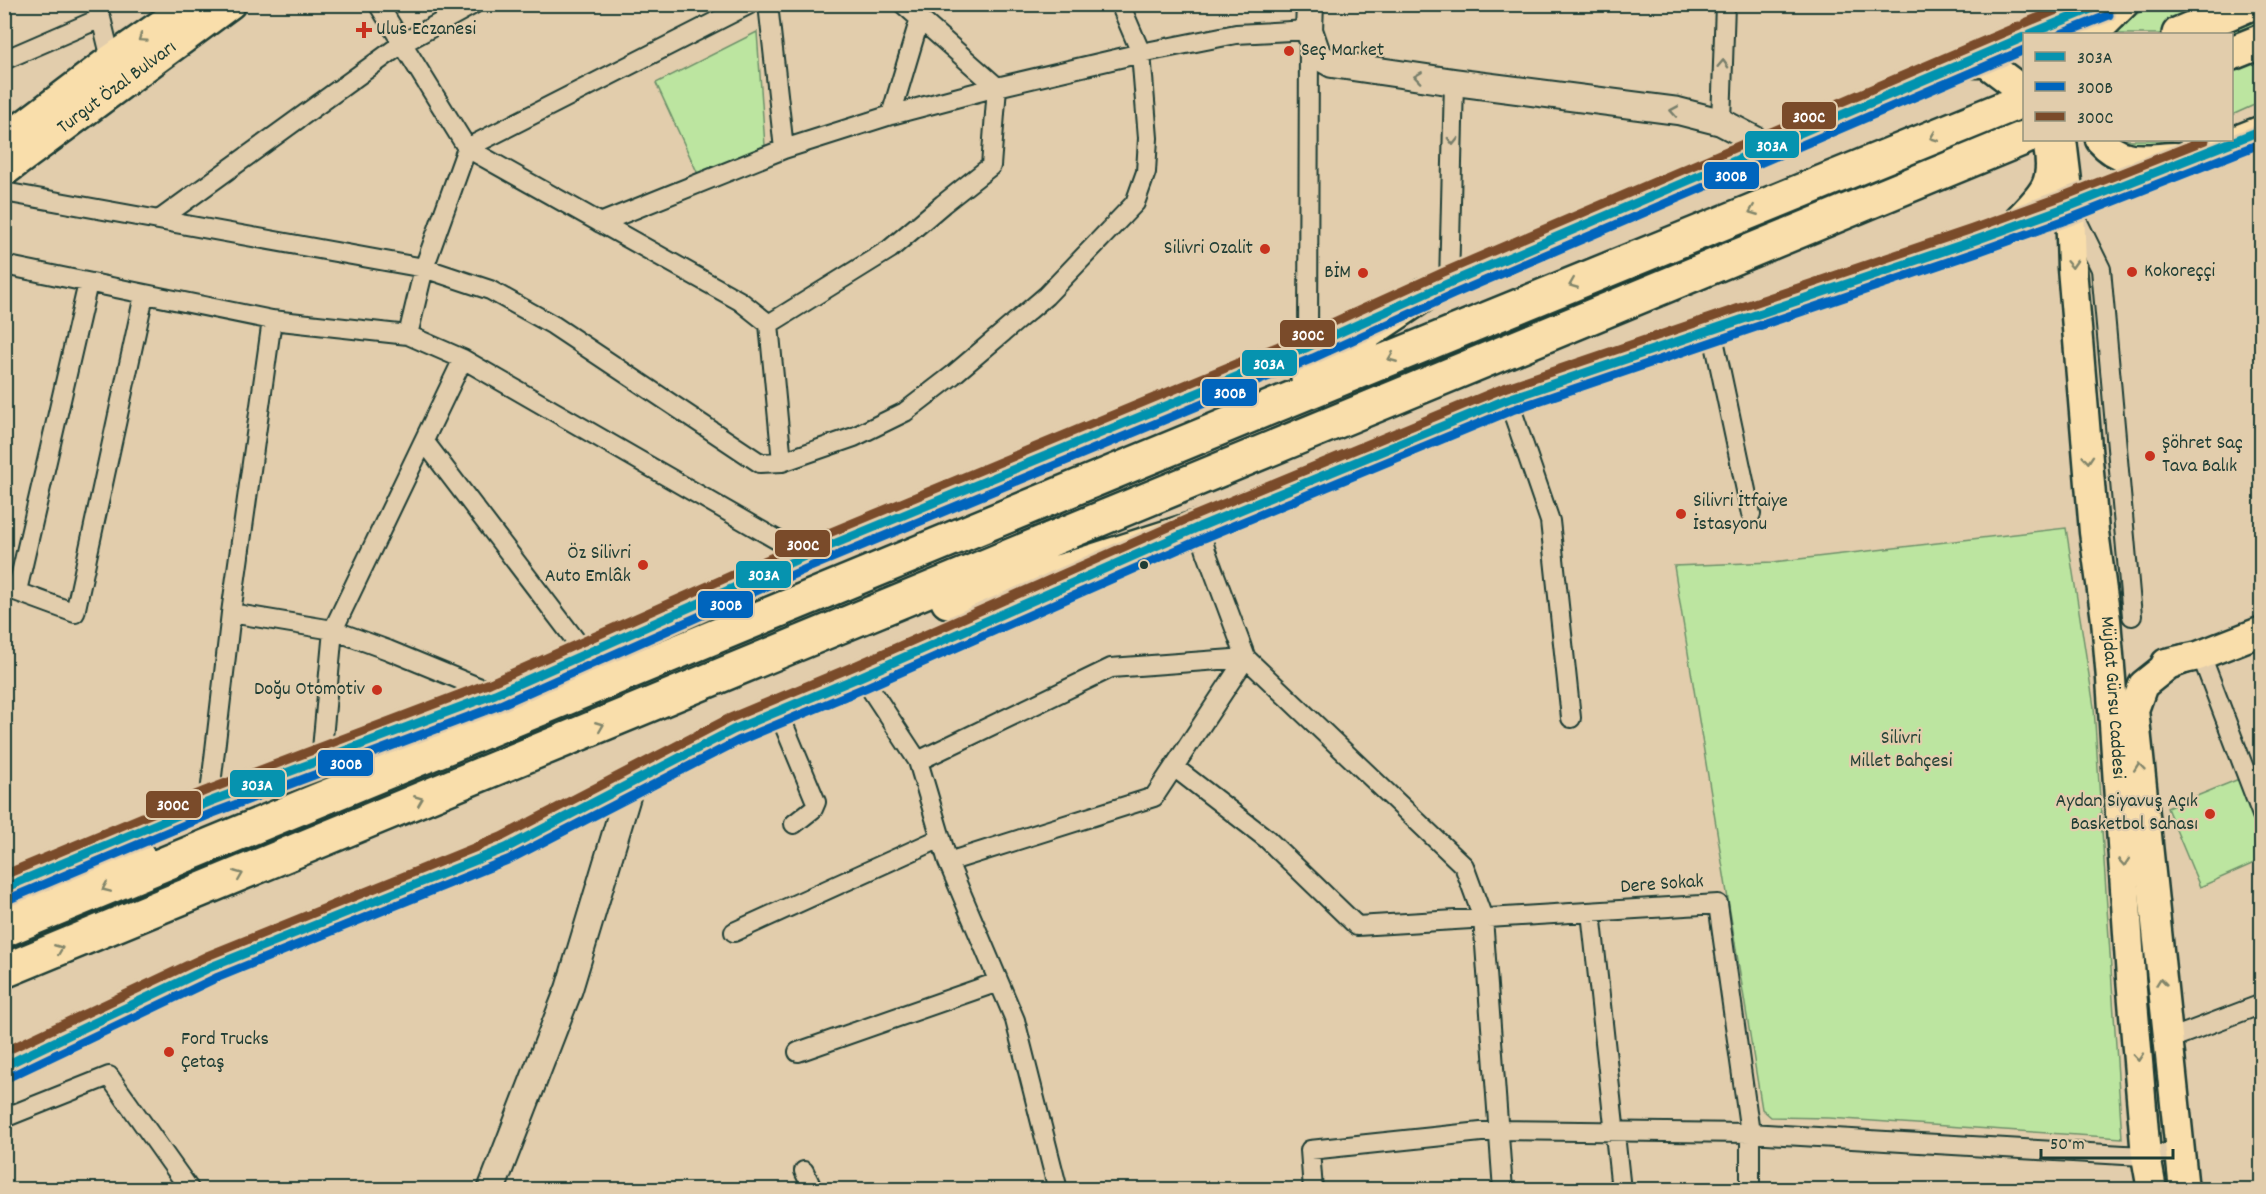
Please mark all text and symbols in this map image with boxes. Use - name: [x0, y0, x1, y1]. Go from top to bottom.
- place label: Ulus Eczanesi: [376, 16, 477, 44]
- marker: Ulus Eczanesi: [357, 23, 371, 37]
- one-way arrow: [137, 31, 148, 42]
- legend: [2023, 33, 2233, 141]
- street label: Turgut Özal Bulvarı: [52, 35, 183, 142]
- place label: Seç Market: [1301, 37, 1384, 65]
- marker: Seç Market: [1282, 44, 1296, 58]
- text: 303A: [2077, 47, 2113, 72]
- one-way arrow: [1717, 59, 1729, 68]
- one-way arrow: [1413, 71, 1423, 83]
- text: 300B: [2077, 77, 2113, 102]
- line badge: 300C: [1781, 101, 1837, 130]
- one-way arrow: [1669, 105, 1678, 117]
- text: 300C: [1793, 107, 1825, 130]
- text: 300C: [2077, 107, 2114, 132]
- line badge: 303A: [1744, 130, 1800, 159]
- one-way arrow: [1929, 130, 1940, 142]
- one-way arrow: [1446, 136, 1459, 145]
- text: 303A: [1756, 136, 1788, 159]
- line badge: 300B: [1703, 161, 1760, 190]
- text: 300B: [1715, 166, 1747, 189]
- one-way arrow: [1749, 204, 1760, 216]
- place label: Silivri Ozalit: [1164, 235, 1253, 263]
- marker: Silivri Ozalit: [1258, 242, 1272, 256]
- place label: Kokoreççi: [2144, 258, 2216, 286]
- place label: BİM: [1324, 259, 1351, 287]
- one-way arrow: [2065, 260, 2078, 269]
- marker: Kokoreççi: [2125, 265, 2139, 279]
- marker: BİM: [1356, 266, 1370, 280]
- one-way arrow: [1568, 277, 1579, 289]
- line badge: 300C: [1279, 319, 1336, 348]
- text: 300C: [1292, 325, 1324, 348]
- line badge: 303A: [1241, 349, 1298, 377]
- one-way arrow: [1387, 351, 1398, 363]
- text: 303A: [1253, 354, 1285, 377]
- line badge: 300B: [1201, 378, 1258, 407]
- text: 300B: [1214, 383, 1246, 406]
- place label: Şöhret Saç Tava Balık: [2162, 430, 2243, 481]
- marker: Şöhret Saç Tava Balık: [2143, 449, 2157, 463]
- one-way arrow: [2082, 454, 2095, 463]
- place label: Silivri İtfaiye İstasyonu: [1693, 488, 1788, 539]
- marker: Silivri İtfaiye İstasyonu: [1674, 507, 1688, 521]
- line badge: 300C: [774, 529, 831, 558]
- text: 300C: [787, 535, 819, 558]
- place label: Öz Silivri Auto Emlâk: [545, 540, 631, 591]
- marker: Öz Silivri Auto Emlâk: [636, 558, 650, 572]
- unlabelled marker: [1138, 559, 1150, 571]
- line badge: 303A: [735, 560, 792, 589]
- text: 303A: [748, 565, 780, 588]
- line badge: 300B: [697, 590, 754, 619]
- text: 300B: [710, 595, 742, 618]
- street label: Müjdat Gürsu Caddesi: [2092, 615, 2132, 780]
- place label: Doğu Otomotiv: [254, 676, 366, 704]
- marker: Doğu Otomotiv: [370, 683, 384, 697]
- one-way arrow: [593, 721, 604, 733]
- park label: Silivri Millet Bahçesi: [1850, 725, 1953, 776]
- line badge: 300B: [317, 749, 374, 777]
- text: 300B: [330, 754, 362, 777]
- one-way arrow: [2134, 763, 2146, 772]
- line badge: 303A: [229, 769, 286, 798]
- text: 303A: [241, 775, 273, 798]
- place label: Aydan Siyavuş Açık Basketbol Sahası: [2055, 788, 2198, 839]
- line badge: 300C: [145, 790, 202, 819]
- text: 300C: [157, 795, 189, 818]
- one-way arrow: [413, 795, 424, 807]
- marker: Aydan Siyavuş Açık Basketbol Sahası: [2203, 807, 2217, 821]
- one-way arrow: [2117, 858, 2130, 867]
- street label: Dere Sokak: [1619, 868, 1705, 902]
- one-way arrow: [233, 870, 244, 882]
- one-way arrow: [101, 881, 112, 893]
- one-way arrow: [52, 944, 63, 956]
- one-way arrow: [2155, 977, 2168, 987]
- place label: Ford Trucks Çetaş: [181, 1026, 269, 1077]
- marker: Ford Trucks Çetaş: [162, 1045, 176, 1059]
- one-way arrow: [2131, 1052, 2144, 1061]
- scale bar: [2041, 1122, 2173, 1160]
- text: 50 m: [2050, 1133, 2085, 1158]

